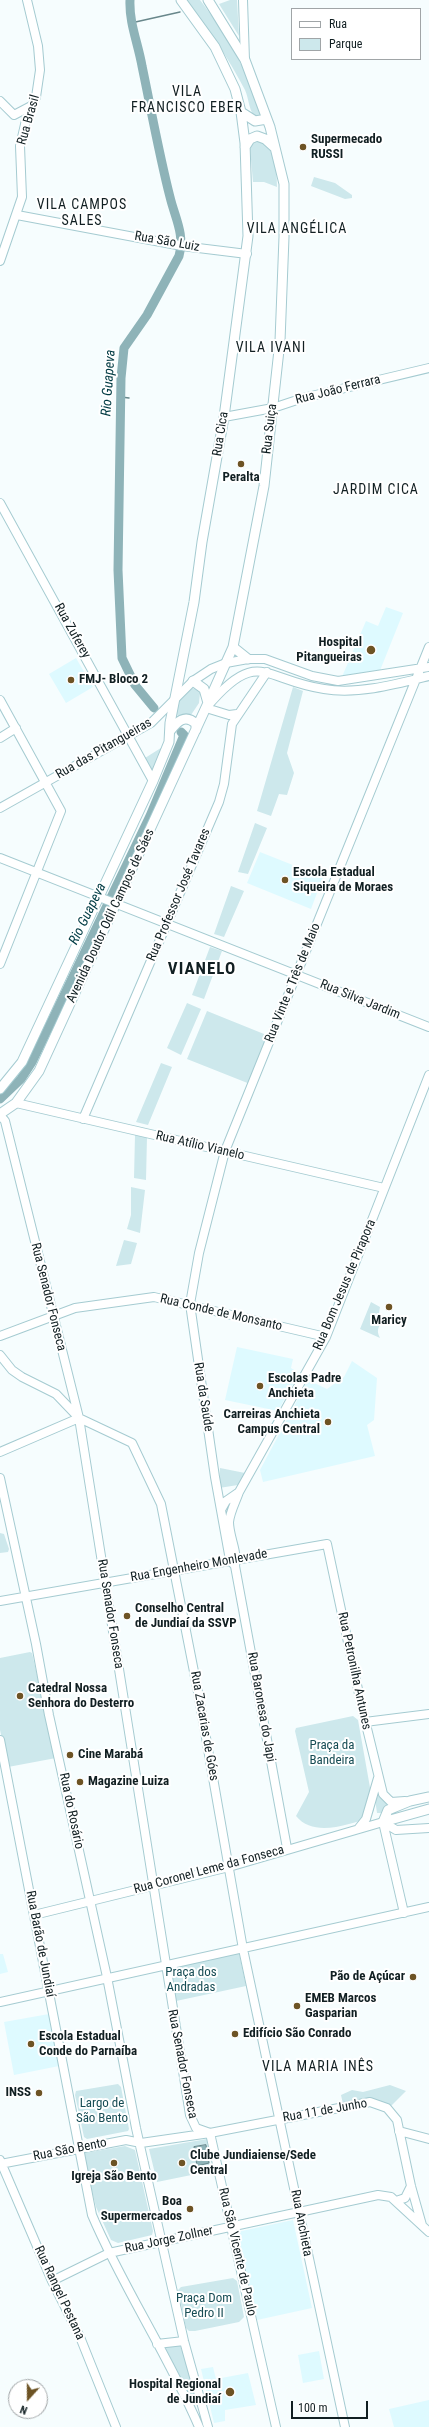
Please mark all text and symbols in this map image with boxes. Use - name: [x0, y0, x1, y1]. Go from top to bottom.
- legend: [291, 8, 421, 60]
- text: Rua: [329, 17, 347, 31]
- text: Parque: [329, 37, 362, 51]
- district label: VILA FRANCISCO EBER: [131, 84, 243, 116]
- street label: Rua Brasil: [14, 93, 44, 147]
- place label: Supermecado RUSSI: [311, 132, 382, 163]
- marker: Supermecado RUSSI: [298, 142, 308, 152]
- district label: VILA CAMPOS SALES: [37, 197, 127, 230]
- district label: VILA ANGÉLICA: [247, 221, 347, 237]
- street label: Rua São Luiz: [133, 229, 201, 255]
- district label: VILA IVANI: [236, 340, 306, 356]
- water label: Rio Guapeva: [98, 349, 120, 417]
- street label: Rua João Ferrara: [294, 372, 382, 408]
- street label: Rua Suiça: [259, 403, 281, 455]
- street label: Rua Cica: [210, 411, 232, 457]
- marker: Peralta: [236, 459, 246, 469]
- place label: Peralta: [222, 470, 260, 486]
- district label: JARDIM CICA: [333, 482, 419, 498]
- street label: Rua Zuferey: [50, 601, 94, 661]
- place label: Hospital Pitangueiras: [296, 635, 362, 666]
- marker: Hospital Pitangueiras: [365, 644, 377, 656]
- place label: FMJ- Bloco 2: [79, 672, 148, 688]
- marker: FMJ- Bloco 2: [66, 675, 76, 685]
- street label: Rua das Pitangueiras: [53, 715, 155, 783]
- street label: Rua Professor José Tavares: [144, 826, 214, 964]
- street label: Avenida Doutor Odil Campos de Sáes: [64, 827, 158, 1005]
- place label: Escola Estadual Siqueira de Moraes: [293, 865, 393, 896]
- marker: Escola Estadual Siqueira de Moraes: [280, 875, 290, 885]
- water label: Rio Guapeva: [66, 880, 110, 948]
- street label: Rua Vinte e Três de Maio: [262, 921, 324, 1045]
- district label: VIANELO: [168, 960, 236, 980]
- street label: Rua Silva Jardim: [318, 977, 402, 1023]
- street label: Rua Atílio Vianelo: [154, 1128, 246, 1164]
- street label: Rua Bom Jesus de Pirapora: [310, 1217, 380, 1353]
- street label: Rua Senador Fonseca: [27, 1241, 69, 1353]
- street label: Rua Conde de Monsanto: [158, 1291, 284, 1335]
- marker: Maricy: [384, 1302, 394, 1312]
- place label: Maricy: [371, 1313, 407, 1329]
- street label: Rua da Saúde: [190, 1361, 216, 1433]
- place label: Escolas Padre Anchieta: [268, 1371, 341, 1402]
- marker: Escolas Padre Anchieta: [255, 1381, 265, 1391]
- place label: Carreiras Anchieta Campus Central: [223, 1407, 320, 1438]
- marker: Carreiras Anchieta Campus Central: [323, 1417, 333, 1427]
- street label: Rua Engenheiro Monlevade: [129, 1546, 269, 1586]
- street label: Rua Senador Fonseca: [94, 1558, 126, 1670]
- place label: Conselho Central de Jundiaí da SSVP: [135, 1601, 237, 1632]
- marker: Conselho Central de Jundiaí da SSVP: [122, 1611, 132, 1621]
- street label: Rua Petronilha Antunes: [334, 1611, 374, 1731]
- street label: Rua Baronesa do Japi: [244, 1651, 278, 1763]
- street label: Rua Zacarias de Góes: [187, 1670, 221, 1782]
- place label: Catedral Nossa Senhora do Desterro: [28, 1681, 134, 1712]
- marker: Catedral Nossa Senhora do Desterro: [15, 1691, 25, 1701]
- park label: Praça da Bandeira: [309, 1738, 355, 1769]
- place label: Cine Marabá: [78, 1747, 143, 1763]
- marker: Cine Marabá: [65, 1750, 75, 1760]
- street label: Rua do Rosário: [55, 1772, 87, 1850]
- place label: Magazine Luiza: [88, 1774, 169, 1790]
- marker: Magazine Luiza: [75, 1777, 85, 1787]
- street label: Rua Coronel Leme da Fonseca: [132, 1842, 286, 1898]
- street label: Rua Barão de Jundiaí: [22, 1889, 58, 1999]
- park label: Praça dos Andradas: [165, 1965, 217, 1996]
- place label: Pão de Açúcar: [330, 1969, 405, 1985]
- marker: Pão de Açúcar: [408, 1972, 418, 1982]
- place label: EMEB Marcos Gasparian: [305, 1991, 376, 2022]
- marker: EMEB Marcos Gasparian: [292, 2001, 302, 2011]
- street label: Rua Senador Fonseca: [164, 2008, 200, 2120]
- place label: Edifício São Conrado: [243, 2026, 351, 2042]
- place label: Escola Estadual Conde do Parnaíba: [39, 2029, 137, 2060]
- marker: Edifício São Conrado: [230, 2029, 240, 2039]
- marker: Escola Estadual Conde do Parnaíba: [26, 2039, 36, 2049]
- district label: VILA MARIA INÊS: [262, 2059, 374, 2075]
- place label: INSS: [6, 2085, 31, 2101]
- marker: INSS: [34, 2088, 44, 2098]
- park label: Largo de São Bento: [76, 2096, 128, 2127]
- street label: Rua 11 de Junho: [282, 2096, 368, 2126]
- street label: Rua São Bento: [32, 2135, 108, 2165]
- place label: Clube Jundiaiense/Sede Central: [190, 2148, 316, 2179]
- marker: Igreja São Bento: [109, 2158, 119, 2168]
- marker: Clube Jundiaiense/Sede Central: [177, 2158, 187, 2168]
- place label: Igreja São Bento: [71, 2169, 157, 2185]
- street label: Rua São Vicente de Paulo: [215, 2186, 259, 2318]
- street label: Rua Anchieta: [287, 2188, 315, 2258]
- place label: Boa Supermercados: [101, 2194, 182, 2225]
- marker: Boa Supermercados: [185, 2204, 195, 2214]
- street label: Rua Jorge Zollner: [123, 2223, 215, 2257]
- street label: Rua Rangel Pestana: [30, 2243, 88, 2343]
- park label: Praça Dom Pedro II: [176, 2291, 232, 2322]
- place label: Hospital Regional de Jundiaí: [129, 2377, 221, 2408]
- north arrow: [8, 2379, 48, 2419]
- marker: Hospital Regional de Jundiaí: [224, 2386, 236, 2398]
- scale bar: [293, 2393, 370, 2419]
- text: 100 m: [298, 2401, 328, 2415]
- text: N: [18, 2402, 29, 2417]

